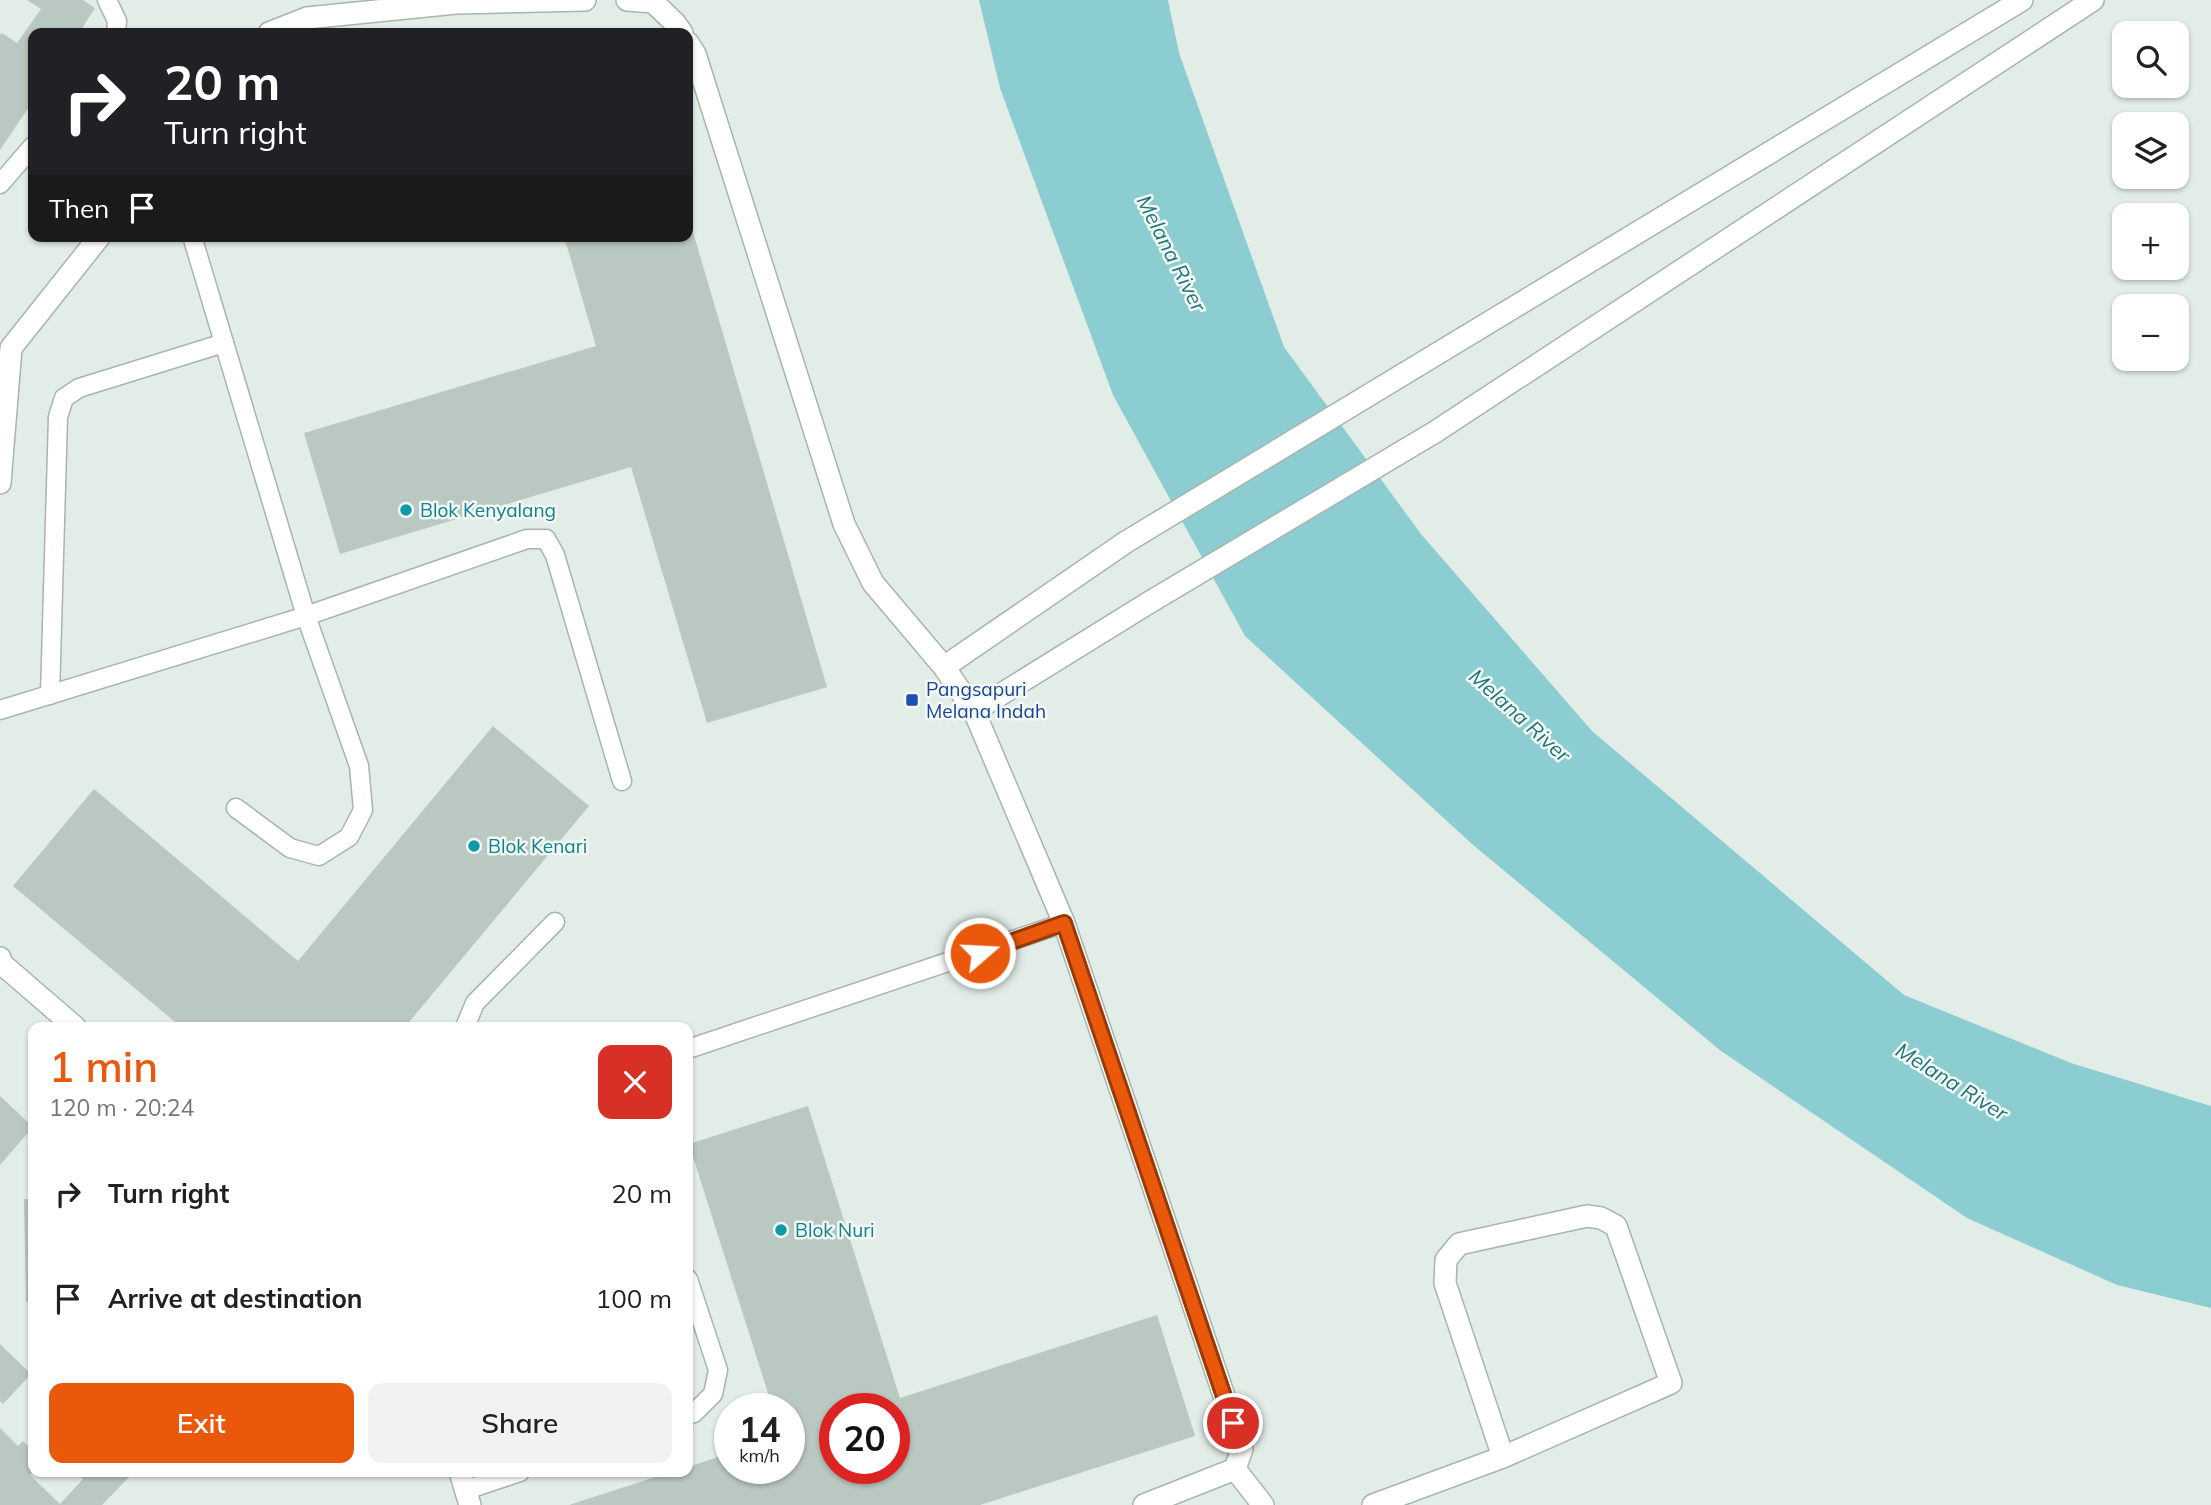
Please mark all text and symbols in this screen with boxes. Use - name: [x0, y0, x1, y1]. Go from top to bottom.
- map controls: [2112, 21, 2189, 371]
- button: search: [2112, 21, 2189, 98]
- text: 20 m: [164, 51, 280, 112]
- icon: right: [49, 56, 140, 147]
- text: Turn right: [164, 112, 307, 152]
- button: layers: [2112, 112, 2189, 189]
- icon: arrive: [123, 189, 161, 227]
- water label: Melana River: [1132, 191, 1213, 317]
- text: Then: [49, 192, 109, 225]
- button: +: [2112, 203, 2189, 280]
- button: −: [2112, 294, 2189, 371]
- place label: Blok Kenyalang: [420, 498, 556, 522]
- marker: Blok Kenyalang: [398, 502, 414, 518]
- water label: Melana River: [1464, 663, 1577, 768]
- place label: Pangsapuri Melana Indah: [926, 677, 1046, 723]
- marker: Pangsapuri Melana Indah: [904, 692, 920, 708]
- place label: Blok Kenari: [488, 834, 587, 858]
- marker: Blok Kenari: [466, 838, 482, 854]
- position arrow: [943, 916, 1017, 990]
- water label: Melana River: [1891, 1036, 2014, 1126]
- text: 1 min: [49, 1040, 158, 1093]
- button: close: [598, 1045, 672, 1119]
- text: 120 m · 20:24: [49, 1093, 194, 1122]
- icon: right: [49, 1175, 87, 1213]
- text: Turn right: [108, 1177, 229, 1210]
- text: 20 m: [611, 1177, 672, 1210]
- place label: Blok Nuri: [795, 1218, 875, 1242]
- marker: Blok Nuri: [773, 1222, 789, 1238]
- icon: arrive: [49, 1280, 87, 1318]
- text: Arrive at destination: [108, 1282, 363, 1315]
- text: 100 m: [596, 1282, 672, 1315]
- button: Exit: [49, 1383, 354, 1463]
- button: Share: [368, 1383, 672, 1463]
- speed limit sign: 20: [819, 1393, 910, 1484]
- pin: [1203, 1393, 1263, 1453]
- icon: arrive: [1214, 1404, 1252, 1442]
- text: 14: [738, 1407, 781, 1451]
- text: km/h: [739, 1444, 780, 1467]

